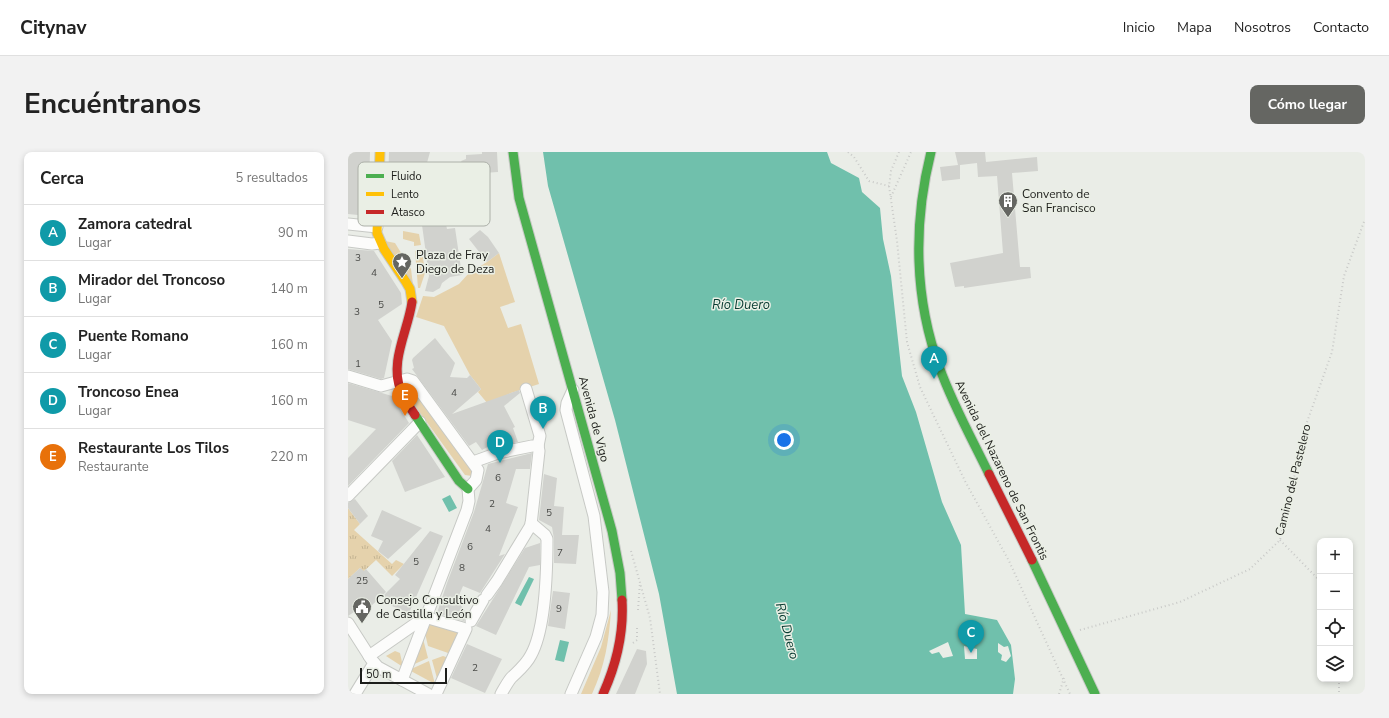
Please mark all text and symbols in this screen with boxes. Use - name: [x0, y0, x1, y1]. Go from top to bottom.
- text: Citynav: [20, 15, 87, 41]
- text: Inicio: [1123, 18, 1155, 37]
- text: Mapa: [1177, 18, 1212, 37]
- text: Nosotros: [1234, 18, 1291, 37]
- text: Contacto: [1313, 18, 1369, 37]
- text: Encuéntranos: [24, 85, 201, 123]
- button: Cómo llegar: [1250, 85, 1365, 124]
- legend: [358, 162, 490, 226]
- text: Cerca: [40, 167, 84, 190]
- text: 5 resultados: [236, 169, 308, 187]
- text: Fluido: [391, 169, 422, 184]
- place label: Convento de San Francisco: [1022, 186, 1096, 216]
- text: Lento: [391, 187, 419, 202]
- building icon: Convento de San Francisco: [997, 190, 1019, 218]
- text: Atasco: [391, 205, 425, 220]
- text: Zamora catedral: [78, 214, 192, 234]
- text: A: [48, 224, 58, 242]
- text: 90 m: [278, 224, 308, 242]
- text: Lugar: [78, 234, 111, 252]
- place label: Plaza de Fray Diego de Deza: [416, 247, 494, 277]
- house number: 3: [355, 251, 361, 265]
- place icon: Plaza de Fray Diego de Deza: [391, 251, 413, 279]
- house number: 4: [371, 266, 377, 280]
- text: Mirador del Troncoso: [78, 270, 225, 290]
- text: B: [49, 280, 57, 298]
- text: 140 m: [270, 280, 308, 298]
- text: Lugar: [78, 290, 111, 308]
- water label: Río Duero: [712, 296, 770, 314]
- house number: 5: [378, 298, 384, 312]
- house number: 3: [354, 305, 360, 319]
- text: Puente Romano: [78, 326, 189, 346]
- text: C: [49, 336, 57, 354]
- text: 160 m: [270, 336, 308, 354]
- text: Lugar: [78, 346, 111, 364]
- pin: A: [921, 346, 947, 379]
- house number: 1: [355, 357, 361, 371]
- street label: Avenida de Vigo: [575, 374, 613, 464]
- street label: Avenida del Nazareno de San Frontis: [951, 377, 1053, 563]
- text: Troncoso Enea: [78, 382, 179, 402]
- pin: E: [392, 383, 418, 416]
- house number: 4: [451, 386, 457, 400]
- text: D: [48, 392, 58, 410]
- text: 160 m: [270, 392, 308, 410]
- pin: B: [530, 396, 556, 429]
- text: Lugar: [78, 402, 111, 420]
- street label: Camino del Pastelero: [1271, 422, 1315, 538]
- pin: D: [487, 430, 513, 463]
- your location: [774, 430, 794, 450]
- text: Restaurante Los Tilos: [78, 438, 229, 458]
- text: E: [49, 448, 57, 466]
- text: 220 m: [270, 448, 308, 466]
- text: Restaurante: [78, 458, 149, 476]
- house number: 6: [495, 471, 501, 485]
- house number: 2: [489, 497, 495, 511]
- house number: 5: [546, 506, 552, 520]
- house number: 4: [485, 522, 491, 536]
- map controls: [1317, 538, 1353, 682]
- button: +: [1317, 538, 1353, 574]
- house number: 6: [467, 540, 473, 554]
- house number: 7: [557, 546, 563, 560]
- house number: 5: [413, 555, 419, 569]
- house number: 8: [459, 561, 465, 575]
- house number: 25: [356, 574, 368, 588]
- button: −: [1317, 574, 1353, 610]
- place label: Consejo Consultivo de Castilla y León: [376, 592, 479, 622]
- public building icon: Consejo Consultivo de Castilla y León: [351, 596, 373, 624]
- water label: Río Duero: [771, 601, 803, 661]
- house number: 9: [556, 602, 562, 616]
- button: locate: [1317, 610, 1353, 646]
- pin: C: [958, 620, 984, 653]
- button: layers: [1317, 646, 1353, 682]
- house number: 2: [472, 661, 478, 675]
- scale bar: [360, 666, 447, 685]
- text: 50 m: [366, 667, 391, 682]

